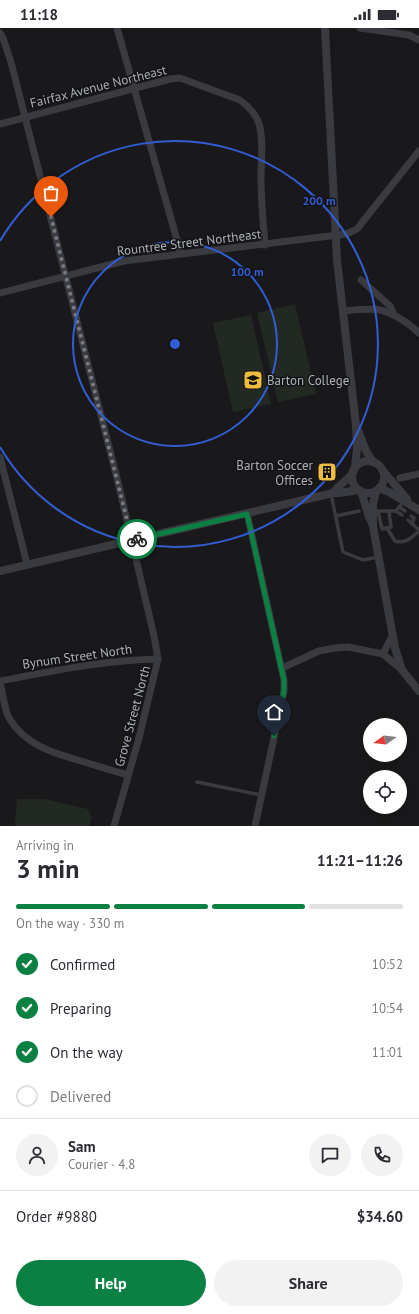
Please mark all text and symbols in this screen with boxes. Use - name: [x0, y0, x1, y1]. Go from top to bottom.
- text: 11:18: [20, 5, 58, 24]
- street label: Fairfax Avenue Northeast: [28, 61, 169, 112]
- pin: [34, 176, 68, 217]
- icon: bag: [40, 182, 62, 204]
- text: 200 m: [302, 193, 336, 208]
- street label: Rountree Street Northeast: [116, 225, 263, 260]
- text: 100 m: [230, 264, 264, 279]
- centre of rings: [168, 337, 182, 351]
- school or university icon: Barton College: [242, 369, 264, 391]
- place label: Barton College: [267, 372, 349, 389]
- place label: Barton Soccer Offices: [236, 457, 314, 489]
- building icon: Barton Soccer Offices: [316, 461, 338, 483]
- courier: [117, 519, 157, 559]
- icon: bike: [126, 528, 148, 550]
- street label: Bynum Street North: [21, 640, 133, 673]
- street label: Grove Street North: [111, 664, 154, 769]
- pin: [257, 695, 291, 736]
- icon: home: [263, 701, 285, 723]
- north arrow: [363, 718, 407, 762]
- map controls: [363, 718, 407, 814]
- button: locate: [363, 770, 407, 814]
- text: Arriving in: [16, 837, 74, 854]
- text: 11:21–11:26: [317, 851, 403, 870]
- text: 3 min: [16, 852, 79, 885]
- text: On the way · 330 m: [16, 915, 124, 932]
- icon: check: [16, 953, 38, 975]
- text: Confirmed: [50, 955, 115, 974]
- text: 10:52: [372, 956, 403, 973]
- icon: check: [16, 997, 38, 1019]
- text: Preparing: [50, 999, 112, 1018]
- text: 10:54: [372, 1000, 403, 1017]
- icon: check: [16, 1041, 38, 1063]
- text: On the way: [50, 1043, 123, 1062]
- text: 11:01: [372, 1044, 403, 1061]
- text: Delivered: [50, 1087, 111, 1106]
- button: person: [16, 1134, 58, 1176]
- button: chat: [309, 1134, 351, 1176]
- button: phone: [361, 1134, 403, 1176]
- text: Sam: [68, 1137, 95, 1156]
- text: Courier · 4.8: [68, 1156, 135, 1173]
- text: Order #9880: [16, 1207, 97, 1226]
- text: $34.60: [357, 1207, 403, 1226]
- button: Help: [16, 1260, 206, 1306]
- button: Share: [214, 1260, 403, 1306]

